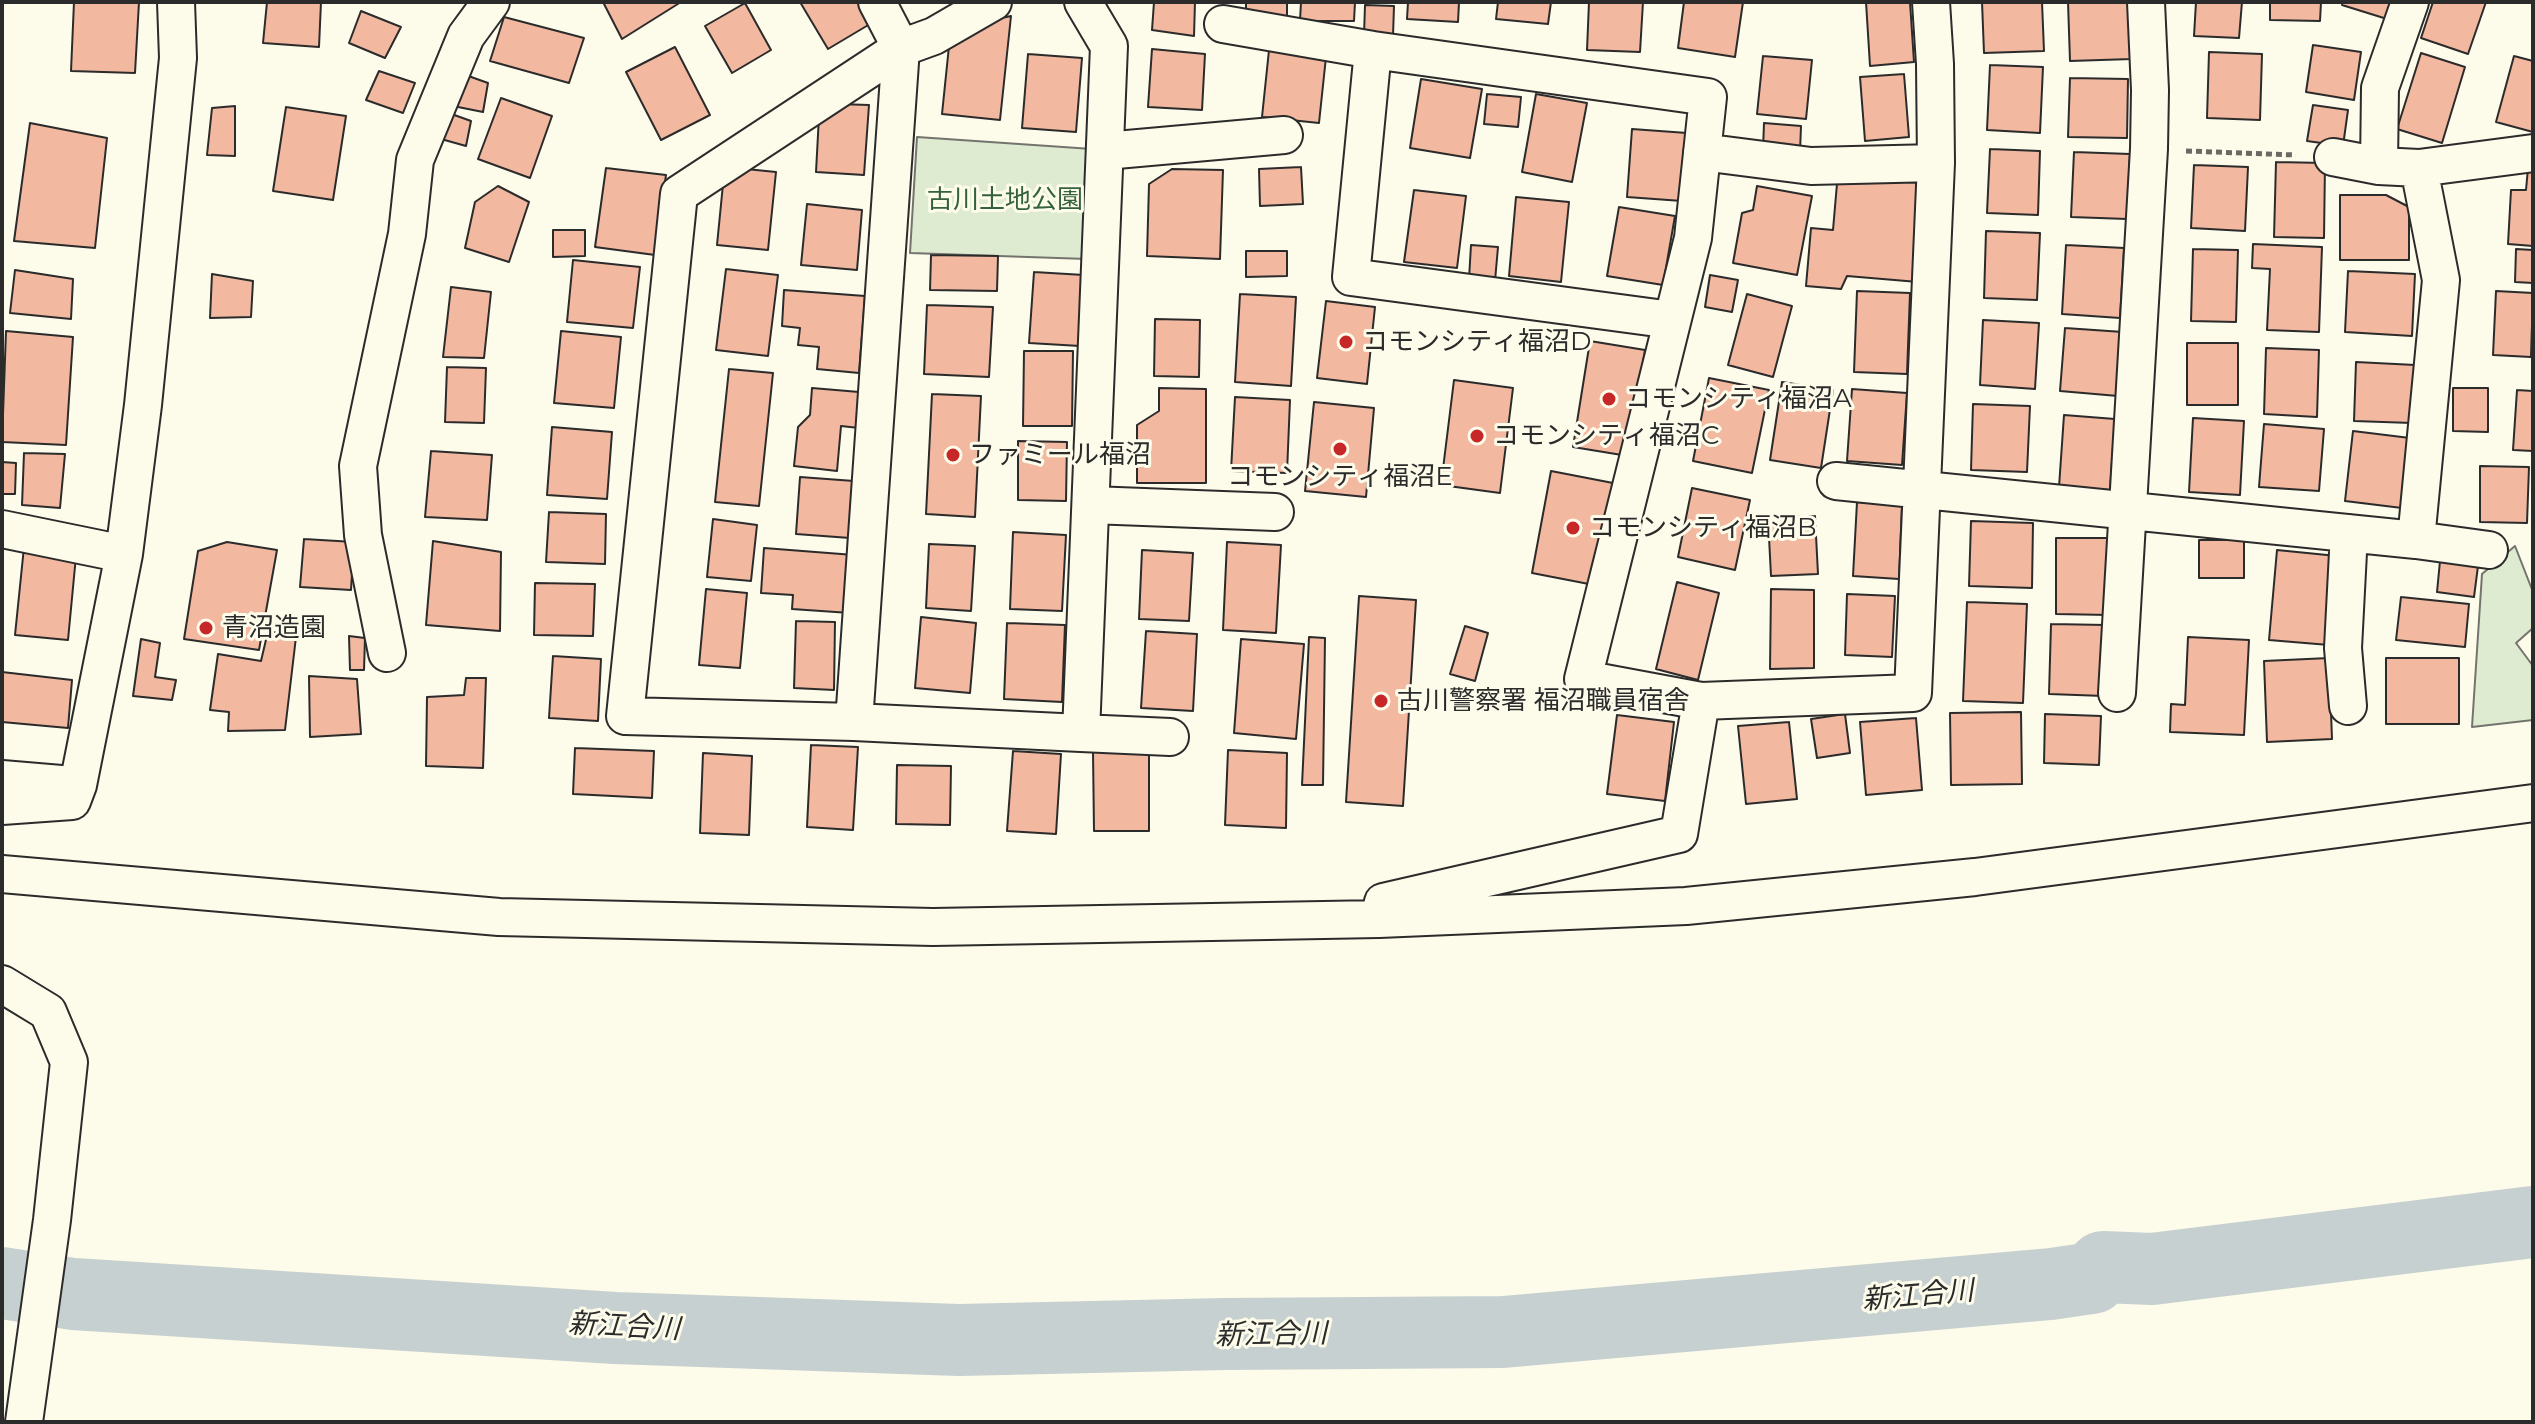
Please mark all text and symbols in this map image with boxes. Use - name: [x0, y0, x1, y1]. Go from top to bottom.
- park label: 古川土地公園: [927, 184, 1083, 216]
- place label: コモンシティ福沼D: [1362, 326, 1591, 358]
- marker: コモンシティ福沼D: [1337, 333, 1355, 351]
- place label: コモンシティ福沼A: [1625, 383, 1852, 415]
- marker: コモンシティ福沼A: [1600, 390, 1618, 408]
- place label: コモンシティ福沼C: [1493, 420, 1719, 452]
- marker: コモンシティ福沼C: [1468, 427, 1486, 445]
- place label: ファミール福沼: [969, 439, 1151, 471]
- marker: コモンシティ福沼E: [1331, 440, 1349, 458]
- marker: ファミール福沼: [944, 446, 962, 464]
- place label: コモンシティ福沼E: [1227, 461, 1453, 493]
- place label: コモンシティ福沼B: [1589, 512, 1817, 544]
- marker: コモンシティ福沼B: [1564, 519, 1582, 537]
- place label: 青沼造園: [222, 612, 326, 644]
- marker: 青沼造園: [197, 619, 215, 637]
- place label: 古川警察署 福沼職員宿舎: [1397, 685, 1690, 717]
- marker: 古川警察署 福沼職員宿舎: [1372, 692, 1390, 710]
- water label: 新江合川: [1861, 1274, 1975, 1318]
- water label: 新江合川: [567, 1307, 681, 1347]
- water label: 新江合川: [1215, 1317, 1327, 1353]

